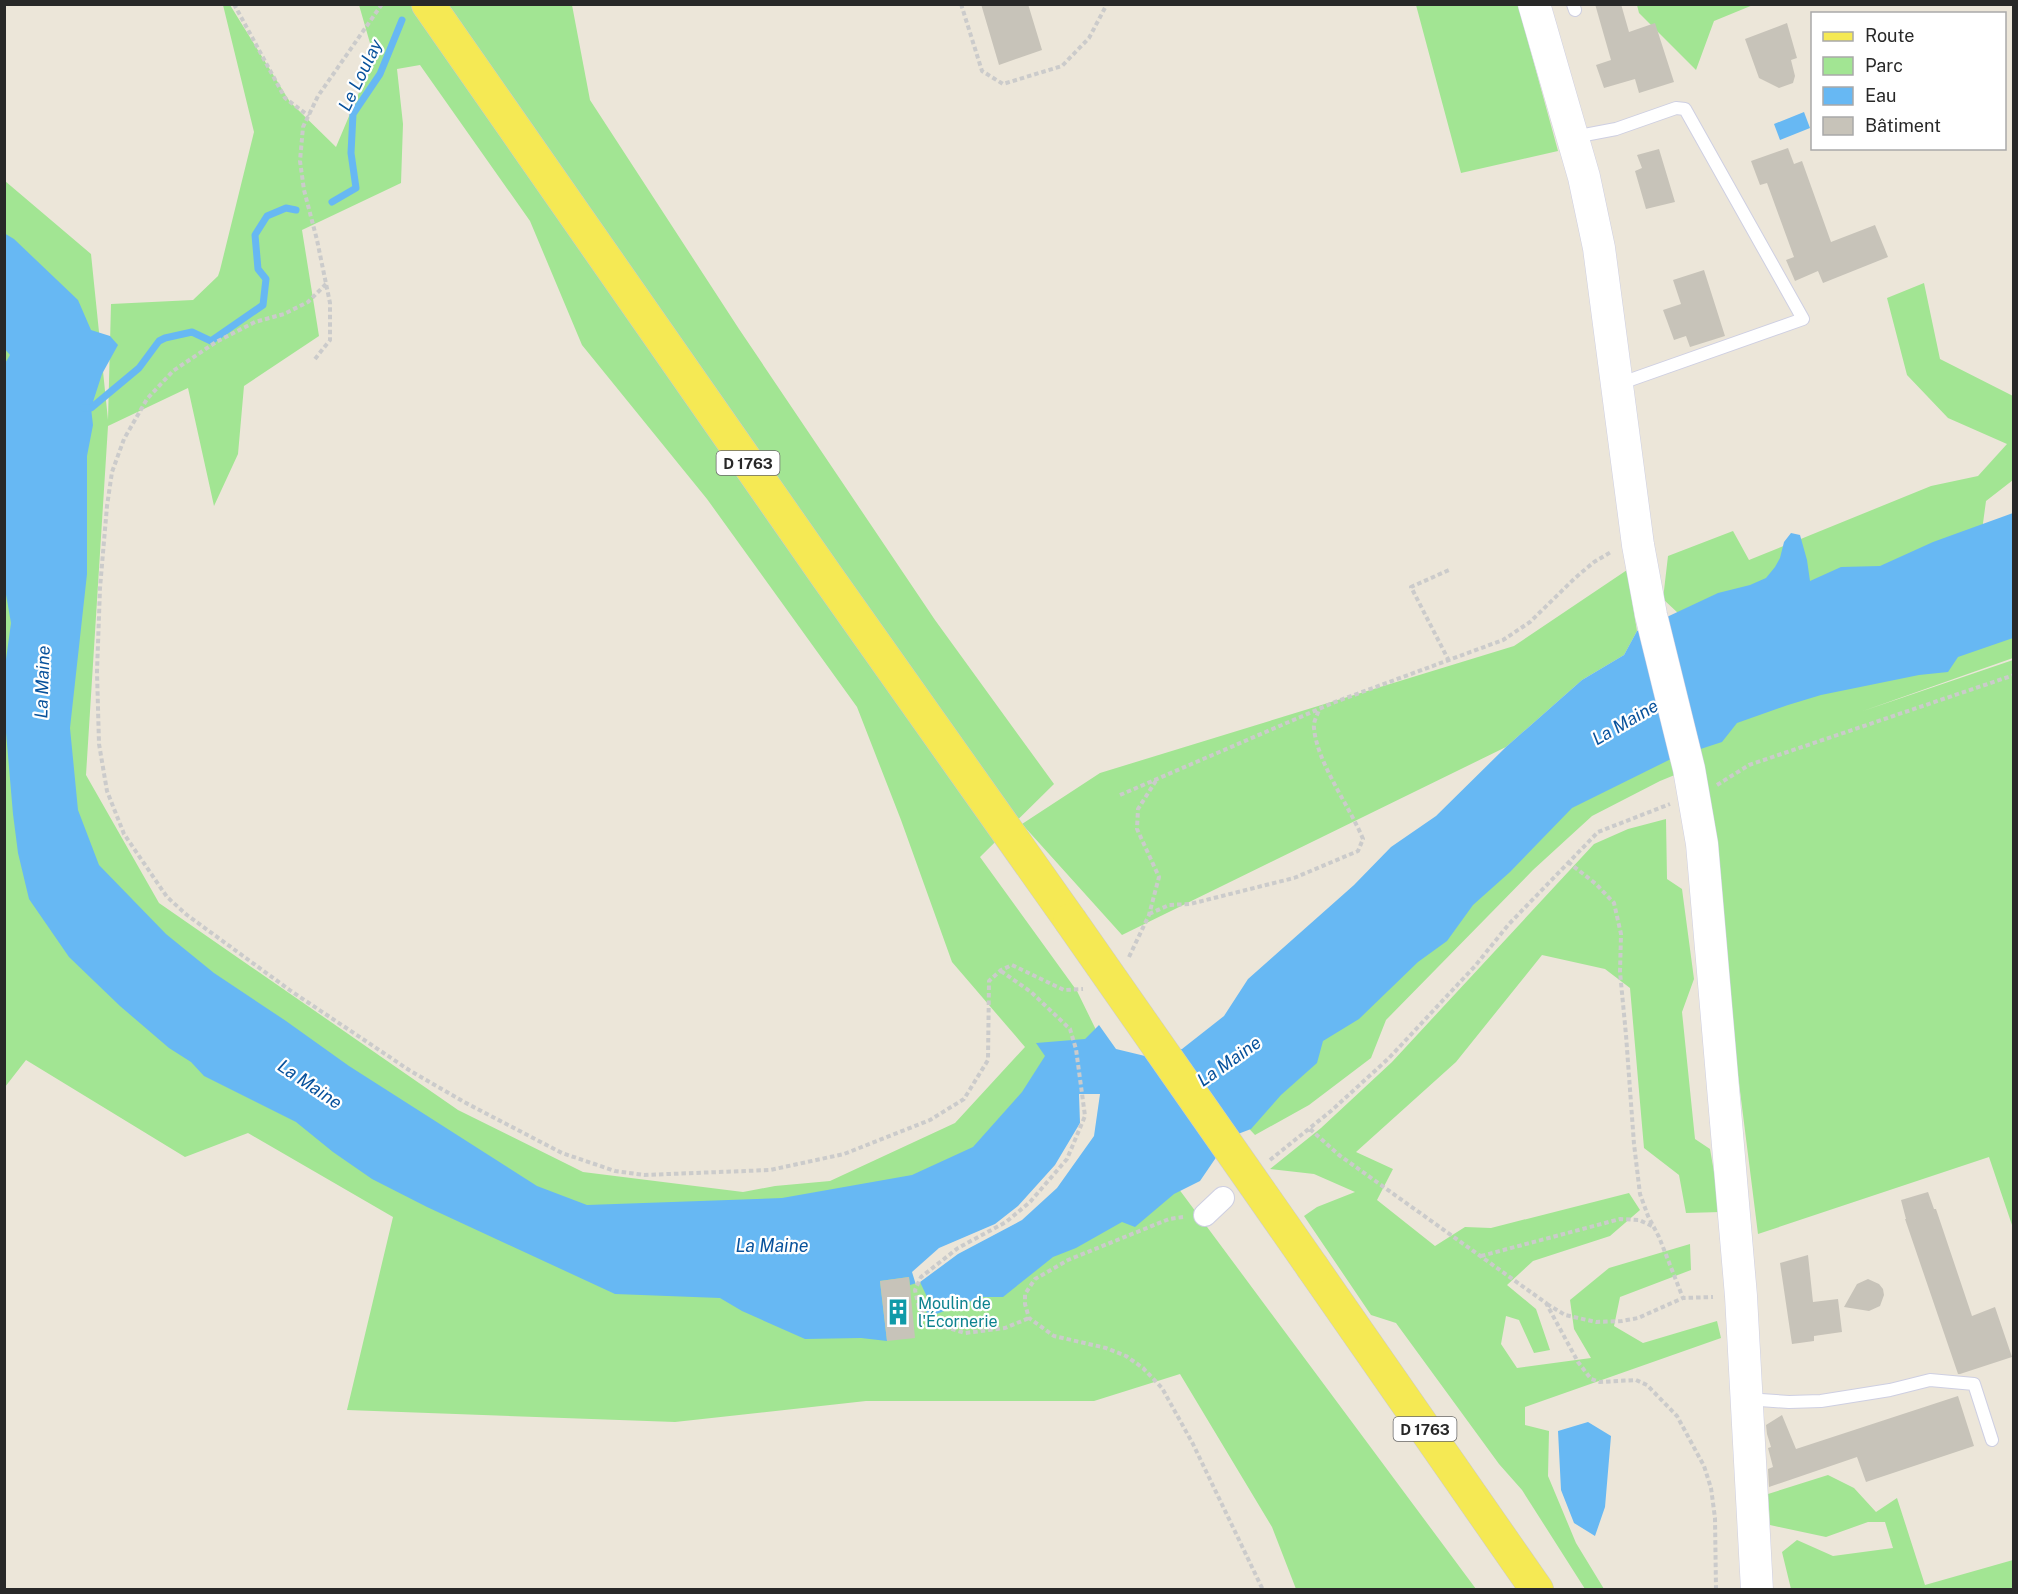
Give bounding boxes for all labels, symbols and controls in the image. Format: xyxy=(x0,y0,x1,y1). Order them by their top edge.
legend xyxy=(1811,12,2006,150)
text: Route xyxy=(1865,25,1914,46)
water label: Le Loulay xyxy=(334,35,387,114)
text: Parc xyxy=(1865,55,1903,76)
text: Eau xyxy=(1865,85,1896,106)
text: Bâtiment xyxy=(1865,115,1941,136)
road number: D 1763 xyxy=(716,451,780,475)
water label: La Maine xyxy=(30,645,54,719)
water label: La Maine xyxy=(1588,695,1662,749)
water label: La Maine xyxy=(1193,1031,1265,1091)
water label: La Maine xyxy=(274,1055,346,1113)
water label: La Maine xyxy=(736,1235,809,1256)
place label: Moulin de l'Écornerie xyxy=(918,1294,997,1331)
building icon: Moulin de l'Écornerie xyxy=(883,1297,913,1327)
road number: D 1763 xyxy=(1394,1417,1456,1441)

